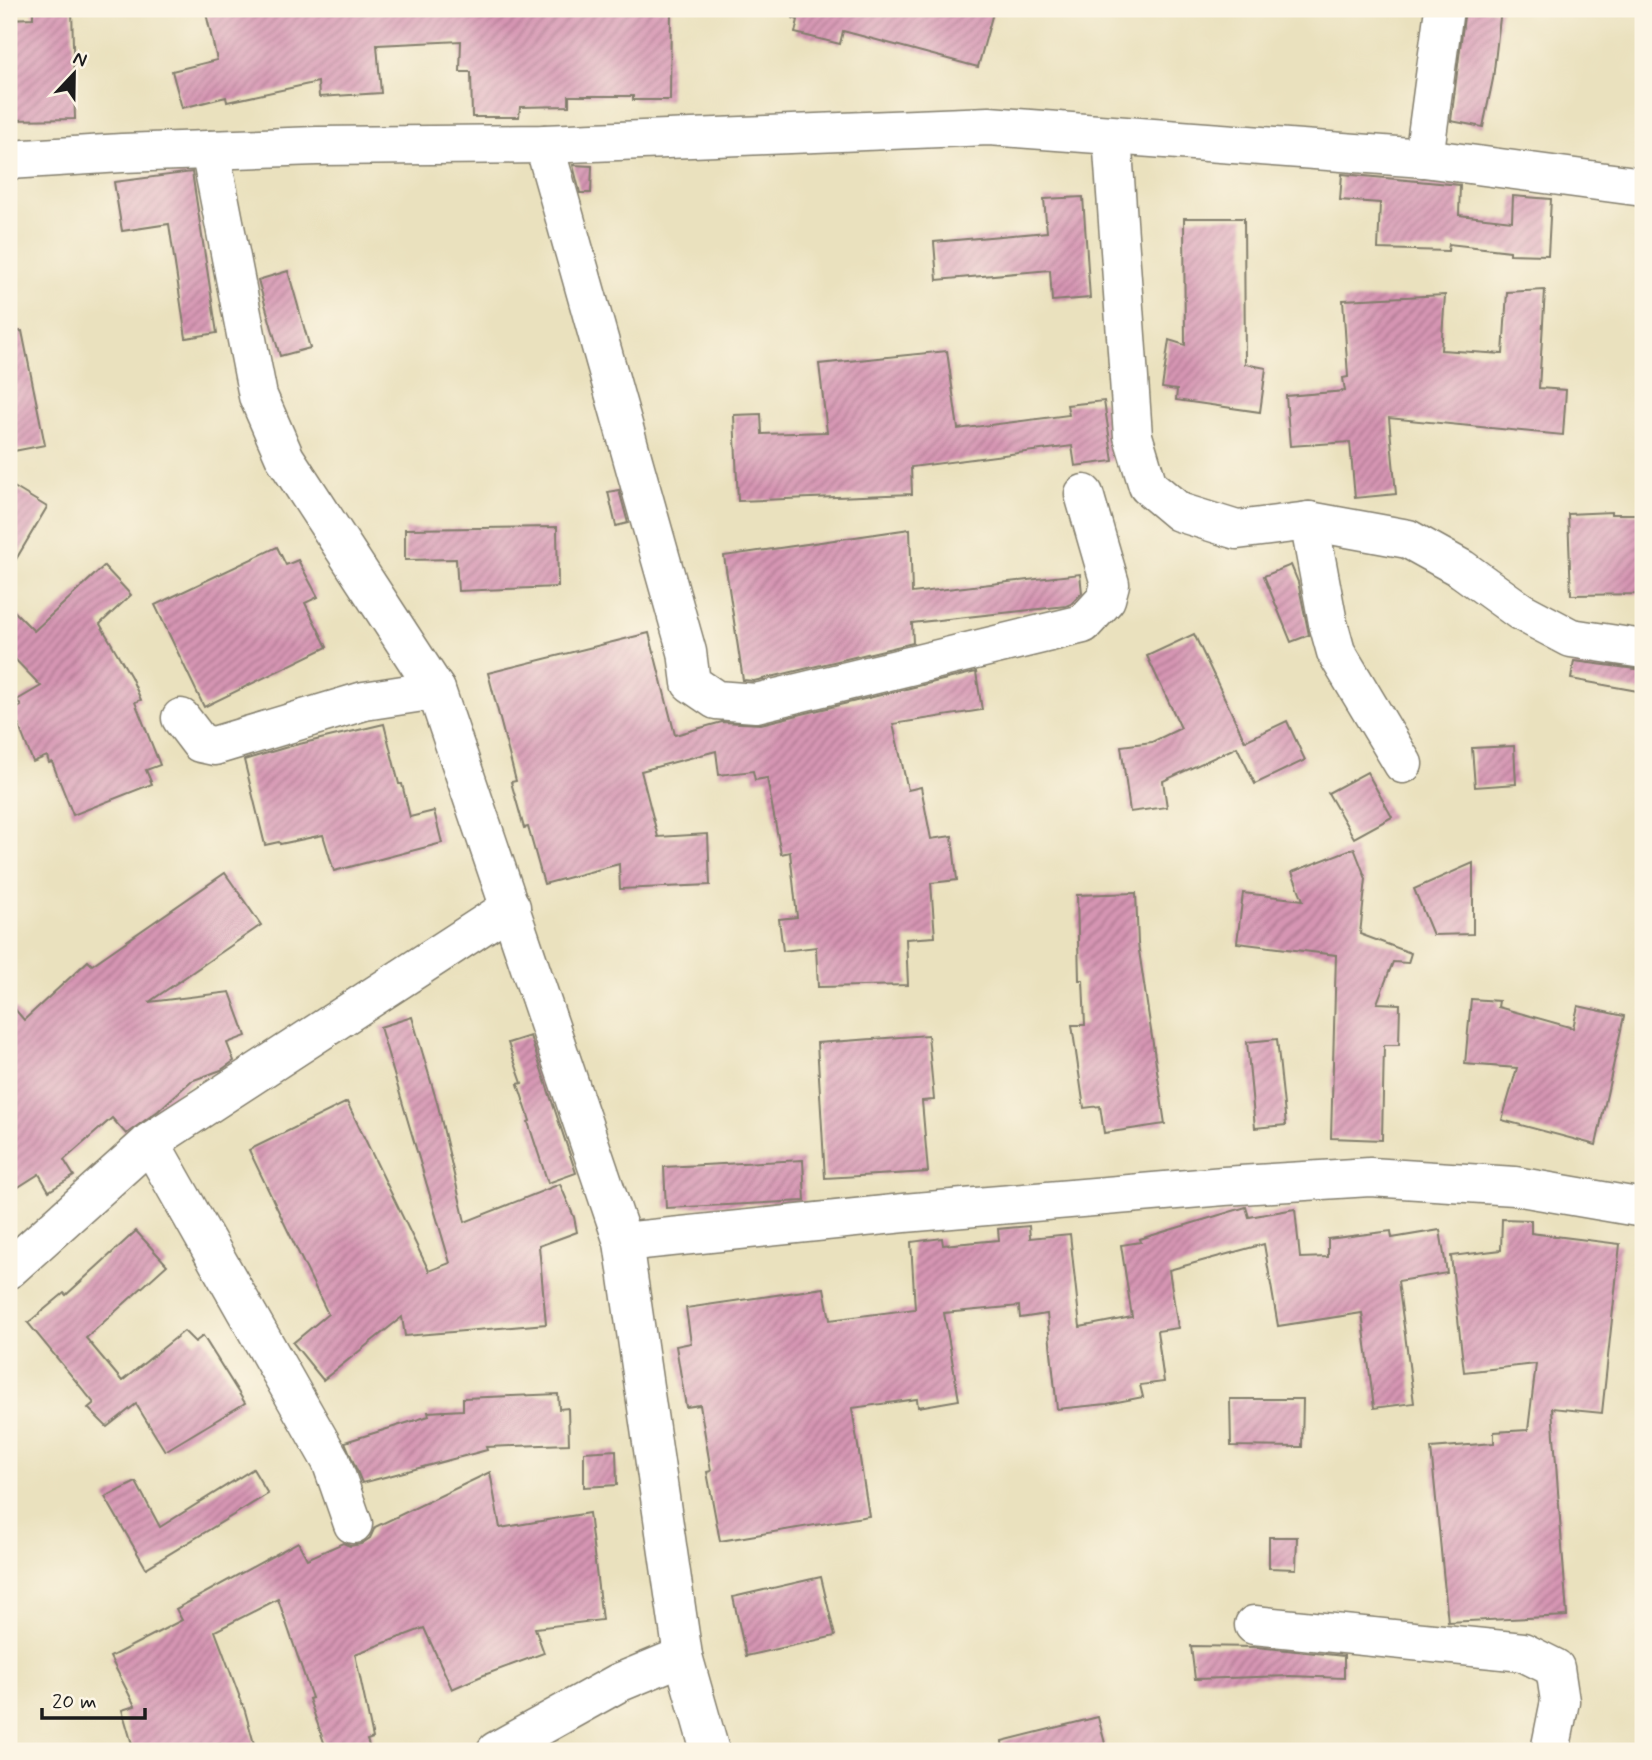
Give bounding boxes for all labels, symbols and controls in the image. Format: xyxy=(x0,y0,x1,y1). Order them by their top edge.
north arrow xyxy=(38,38,108,108)
text: N xyxy=(69,46,90,74)
scale bar xyxy=(42,1676,145,1720)
text: 20 m xyxy=(52,1688,97,1716)

